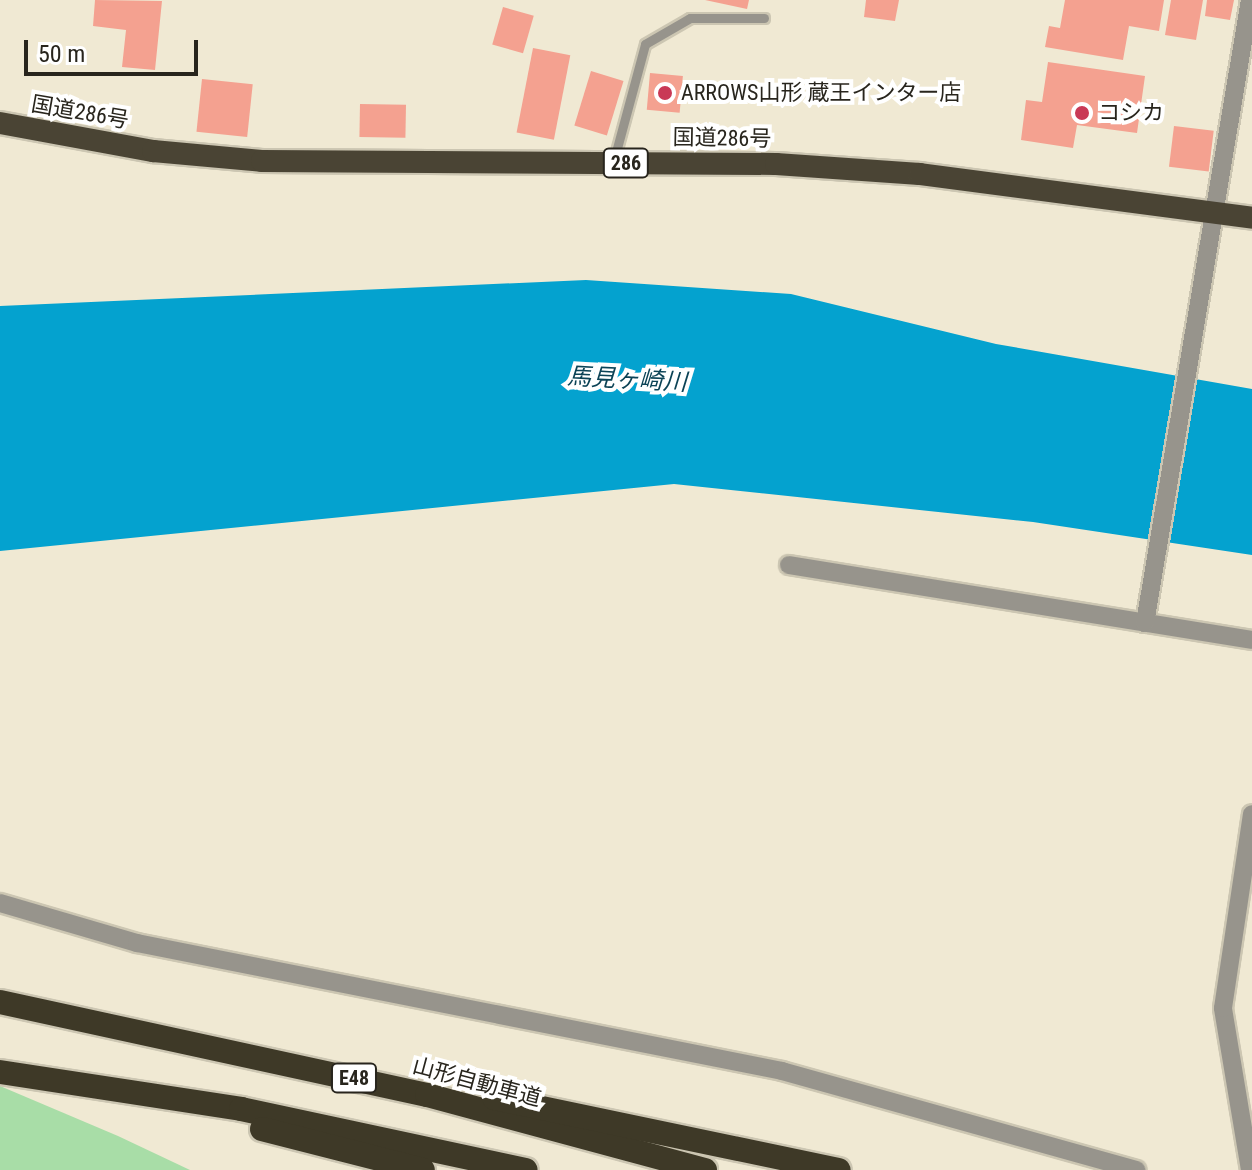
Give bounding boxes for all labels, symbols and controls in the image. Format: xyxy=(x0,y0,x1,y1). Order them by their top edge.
scale bar xyxy=(28,24,202,74)
text: 50 m xyxy=(38,40,85,68)
place label: ARROWS山形 蔵王インター店 xyxy=(681,80,961,106)
marker: ARROWS山形 蔵王インター店 xyxy=(656,84,674,102)
street label: 国道286号 xyxy=(29,90,131,134)
place label: コシカ xyxy=(1098,100,1164,126)
marker: コシカ xyxy=(1073,104,1091,122)
street label: 国道286号 xyxy=(672,124,772,152)
road number: 286 xyxy=(602,147,650,179)
water label: 馬見ヶ崎川 xyxy=(566,362,688,398)
street label: 山形自動車道 xyxy=(410,1052,544,1112)
road number: E48 xyxy=(330,1062,378,1094)

